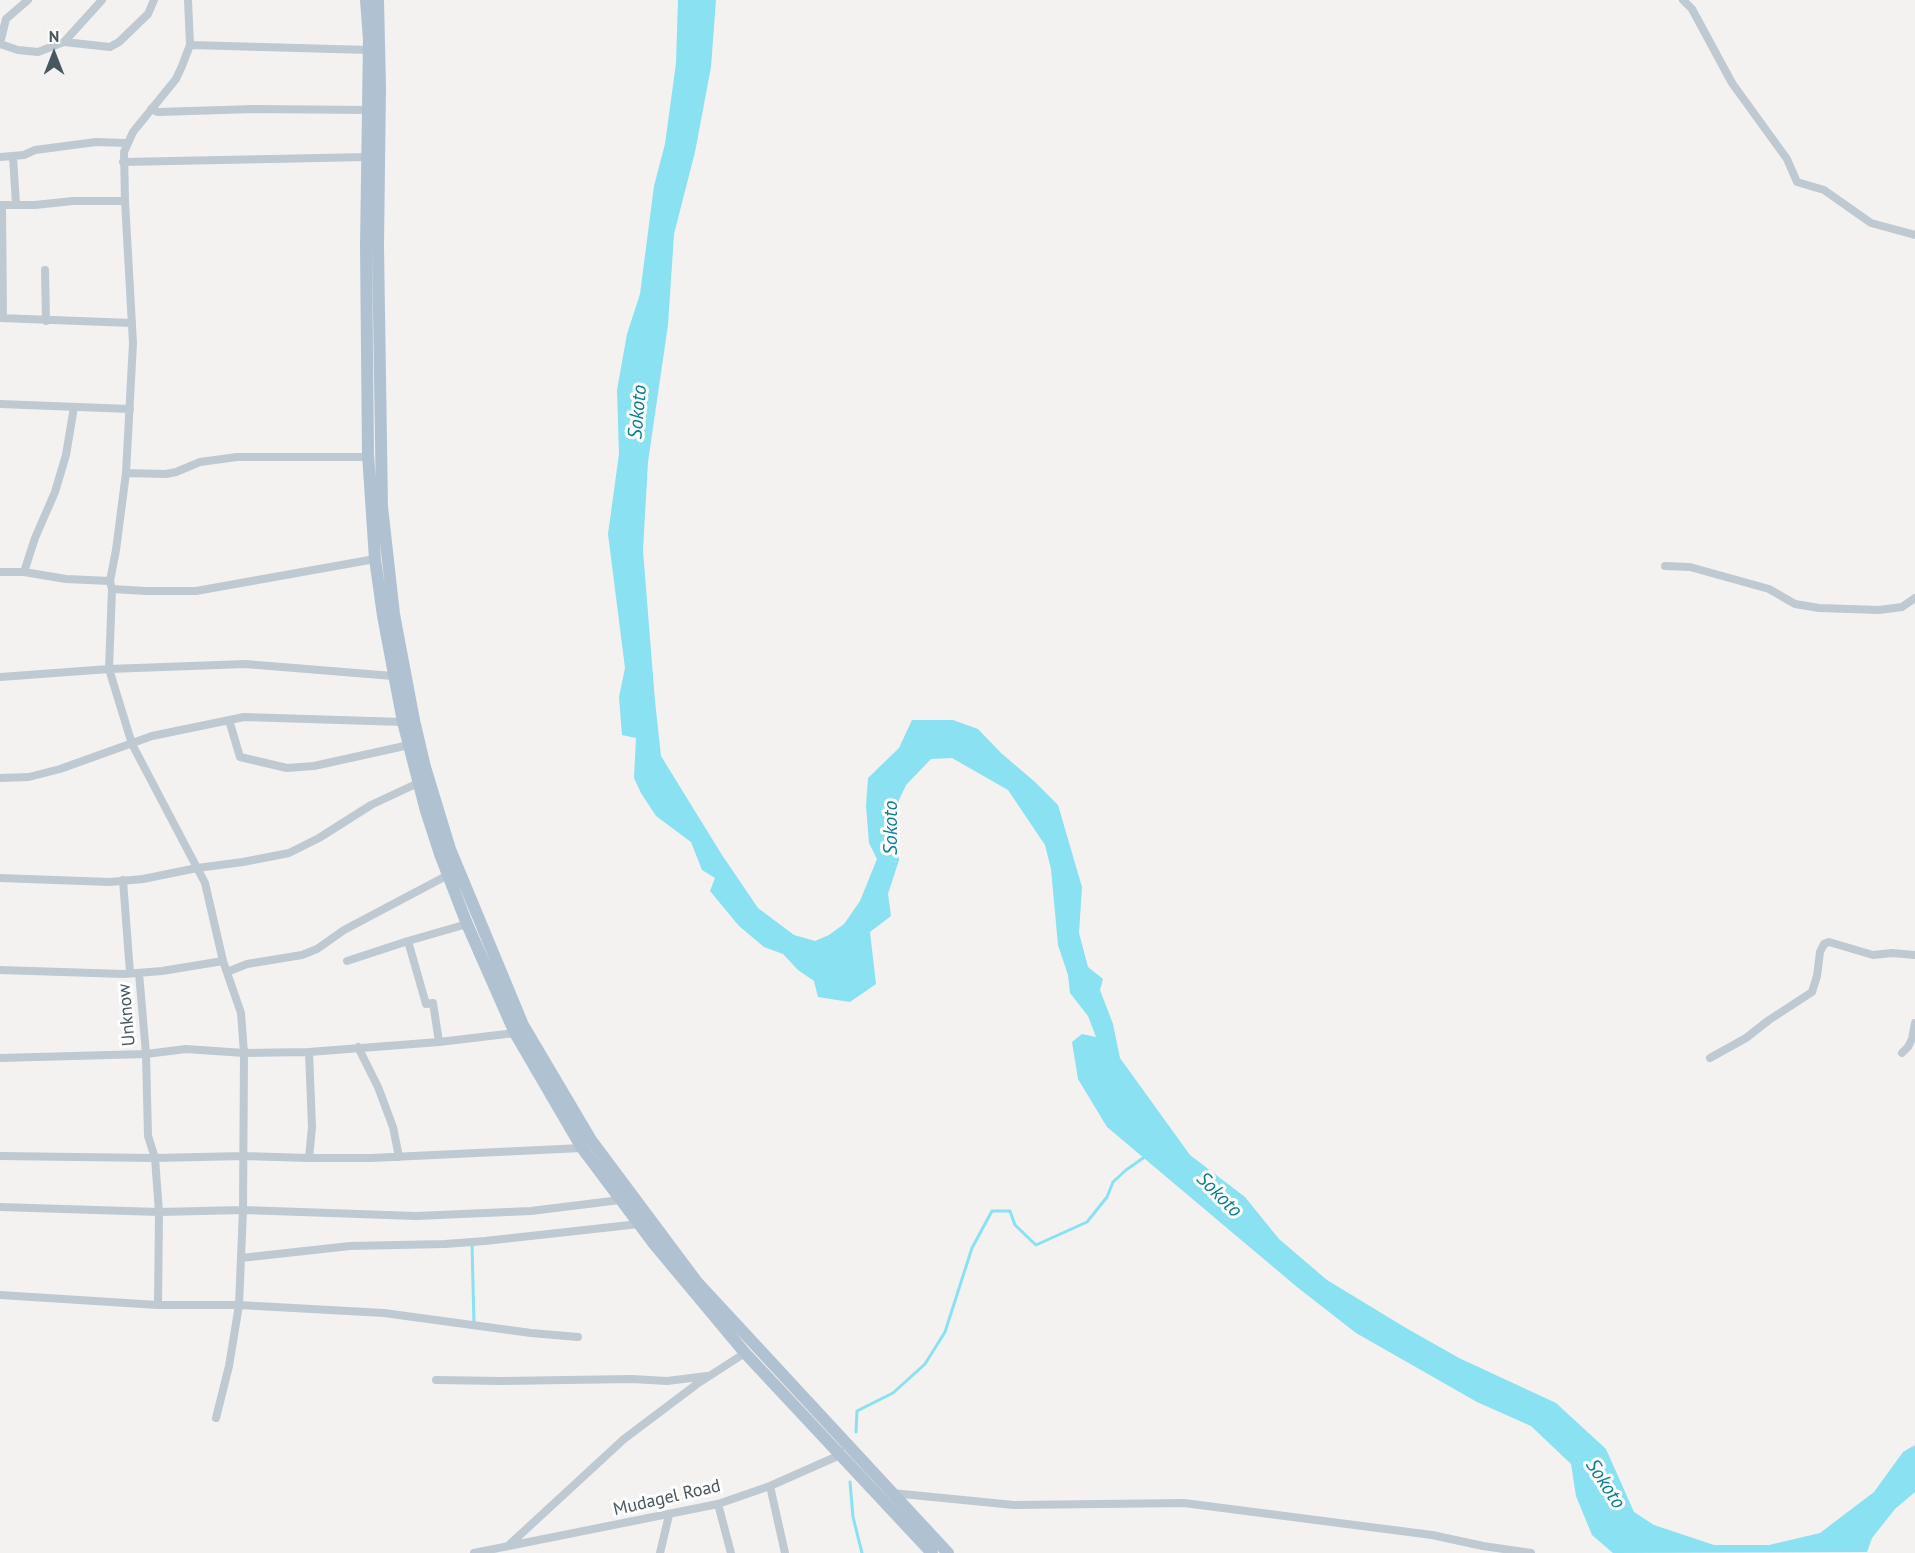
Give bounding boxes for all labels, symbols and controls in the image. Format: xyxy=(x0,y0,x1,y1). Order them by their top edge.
north arrow xyxy=(24,24,84,84)
text: N xyxy=(49,26,59,46)
water label: Sokoto xyxy=(624,384,652,440)
water label: Sokoto xyxy=(879,801,903,855)
street label: Unknow xyxy=(114,983,140,1047)
water label: Sokoto xyxy=(1191,1167,1247,1223)
water label: Sokoto xyxy=(1580,1455,1630,1513)
street label: Mudagel Road xyxy=(611,1475,723,1521)

